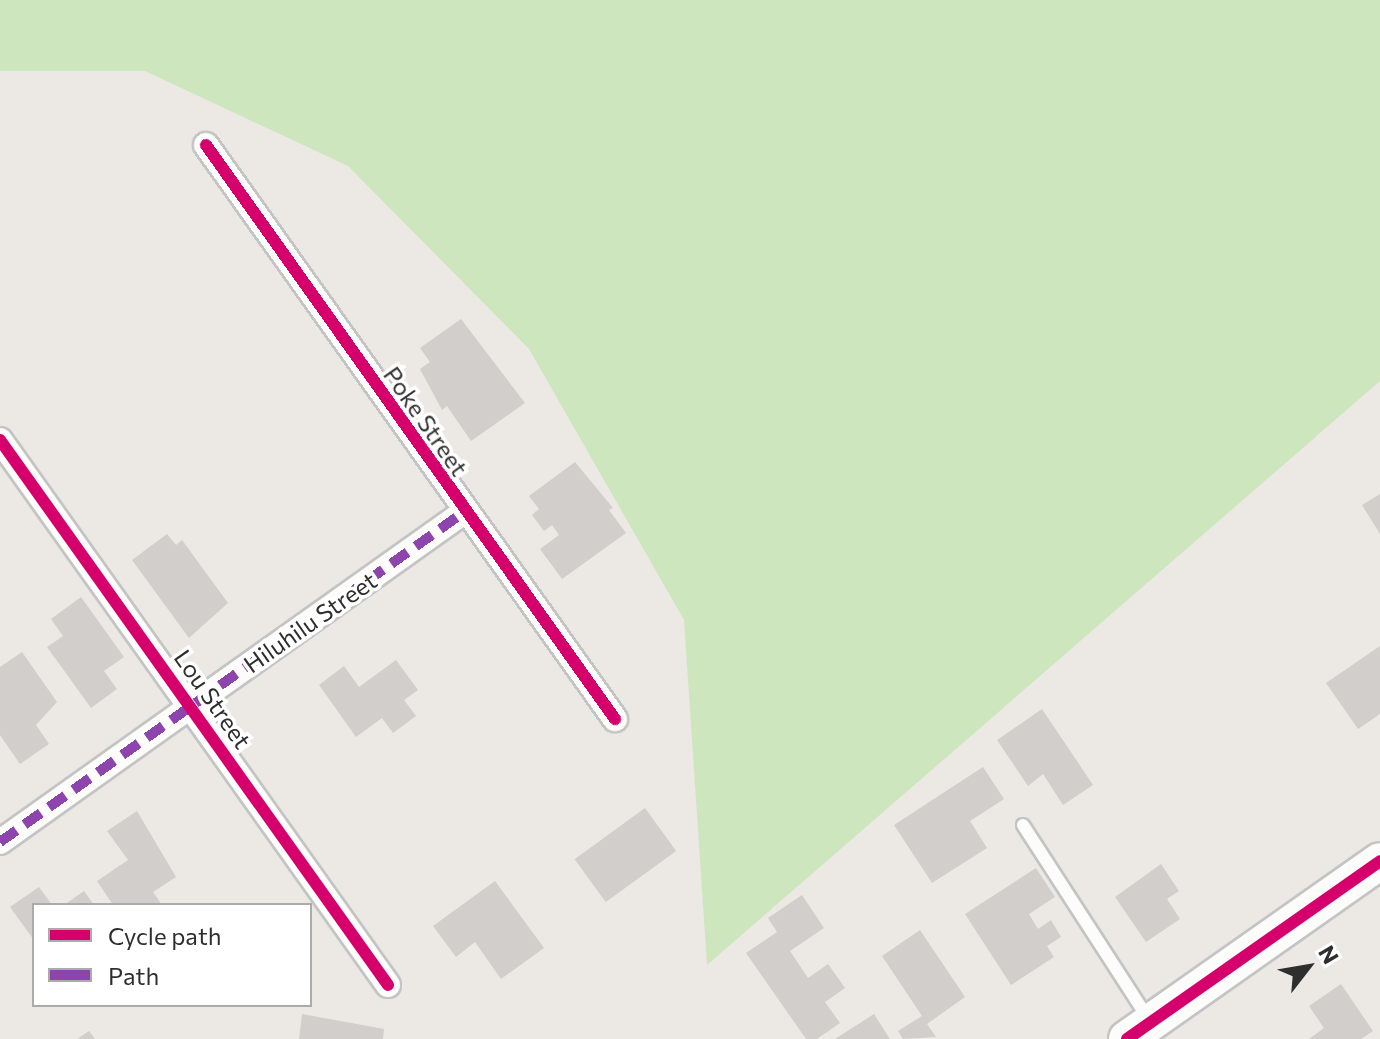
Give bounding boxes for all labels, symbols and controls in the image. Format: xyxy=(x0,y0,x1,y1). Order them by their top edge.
street label: Poke Street xyxy=(378,361,474,481)
street label: Hiluhilu Street xyxy=(238,566,382,678)
street label: Lou Street xyxy=(169,644,257,754)
legend xyxy=(32,903,312,1007)
text: Cycle path xyxy=(108,921,222,950)
north arrow xyxy=(1268,927,1348,1007)
text: N xyxy=(1313,940,1345,968)
text: Path xyxy=(108,961,159,990)

